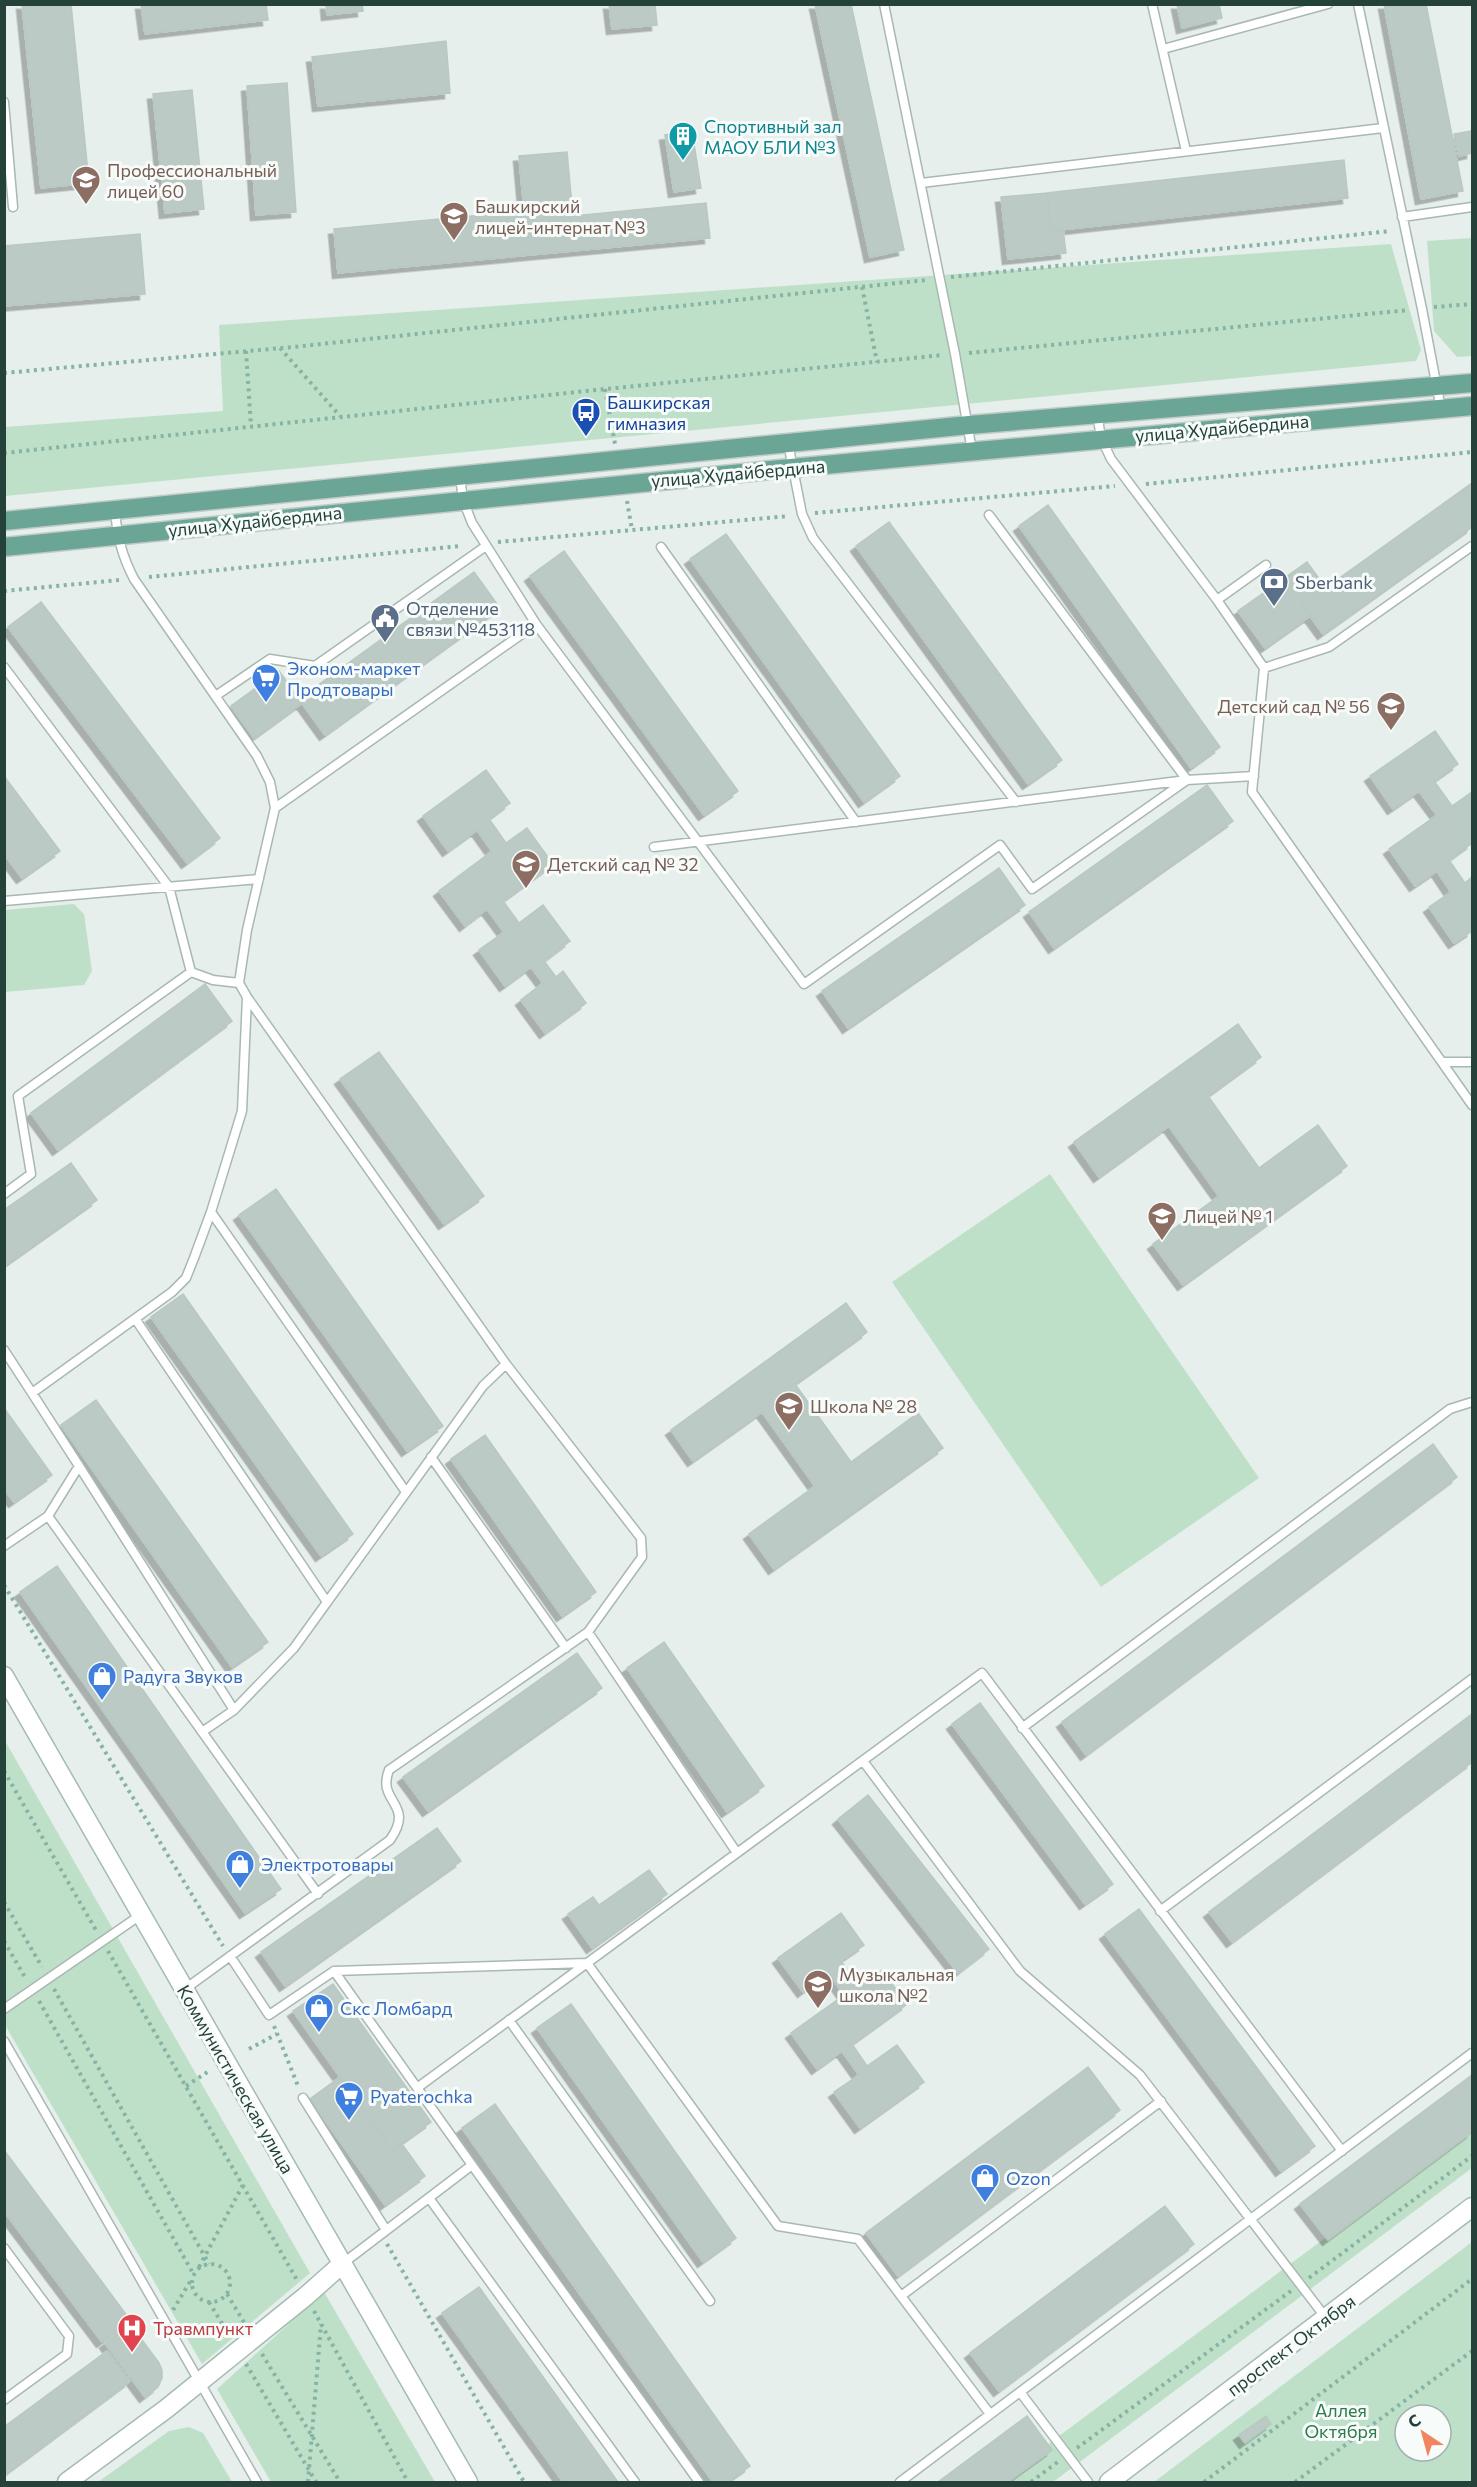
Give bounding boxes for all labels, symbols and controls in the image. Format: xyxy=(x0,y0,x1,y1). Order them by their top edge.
place label: Спортивный зал МАОУ БЛИ №3 xyxy=(704,115,842,158)
building icon: Спортивный зал МАОУ БЛИ №3 xyxy=(667,120,699,162)
place label: Профессиональный лицей 60 xyxy=(107,159,277,202)
school or university icon: Профессиональный лицей 60 xyxy=(70,164,102,206)
place label: Башкирский лицей-интернат №3 xyxy=(475,195,645,238)
school or university icon: Башкирский лицей-интернат №3 xyxy=(438,200,470,242)
place label: Башкирская гимназия xyxy=(607,391,710,434)
bus stop icon: Башкирская гимназия xyxy=(570,396,602,438)
street label: улица Худайбердина xyxy=(1134,409,1310,447)
street label: улица Худайбердина xyxy=(650,454,826,492)
street label: улица Худайбердина xyxy=(167,501,343,541)
bank icon: Sberbank xyxy=(1258,566,1290,608)
place label: Sberbank xyxy=(1295,571,1373,593)
place label: Отделение связи №453118 xyxy=(406,597,535,640)
public building icon: Отделение связи №453118 xyxy=(369,602,401,644)
place label: Эконом-маркет Продтовары xyxy=(287,657,421,700)
supermarket icon: Эконом-маркет Продтовары xyxy=(250,662,282,704)
school or university icon: Детский сад № 56 xyxy=(1375,690,1407,732)
place label: Детский сад № 56 xyxy=(1217,695,1370,717)
school or university icon: Детский сад № 32 xyxy=(510,848,542,890)
place label: Детский сад № 32 xyxy=(547,853,699,875)
school or university icon: Лицей № 1 xyxy=(1146,1200,1178,1242)
place label: Лицей № 1 xyxy=(1183,1205,1273,1227)
school or university icon: Школа № 28 xyxy=(773,1390,805,1432)
place label: Школа № 28 xyxy=(810,1395,917,1417)
shop icon: Радуга Звуков xyxy=(86,1660,118,1702)
place label: Радуга Звуков xyxy=(123,1665,243,1687)
shop icon: Электротовары xyxy=(224,1848,256,1890)
place label: Электротовары xyxy=(261,1853,394,1875)
place label: Музыкальная школа №2 xyxy=(839,1963,954,2006)
school or university icon: Музыкальная школа №2 xyxy=(802,1968,834,2010)
street label: Коммунистическая улица xyxy=(173,1981,299,2177)
shop icon: Скс Ломбард xyxy=(303,1992,335,2034)
place label: Скс Ломбард xyxy=(340,1997,453,2019)
supermarket icon: Pyaterochka xyxy=(333,2080,365,2122)
place label: Pyaterochka xyxy=(370,2085,473,2107)
shop icon: Ozon xyxy=(969,2162,1001,2204)
place label: Ozon xyxy=(1006,2167,1051,2189)
street label: проспект Октября xyxy=(1223,2290,1359,2400)
hospital icon: Травмпункт xyxy=(116,2312,148,2354)
place label: Травмпункт xyxy=(153,2317,254,2339)
park label: Аллея Октября xyxy=(1304,2399,1378,2442)
north arrow xyxy=(1393,2403,1453,2463)
text: С xyxy=(1404,2410,1424,2431)

